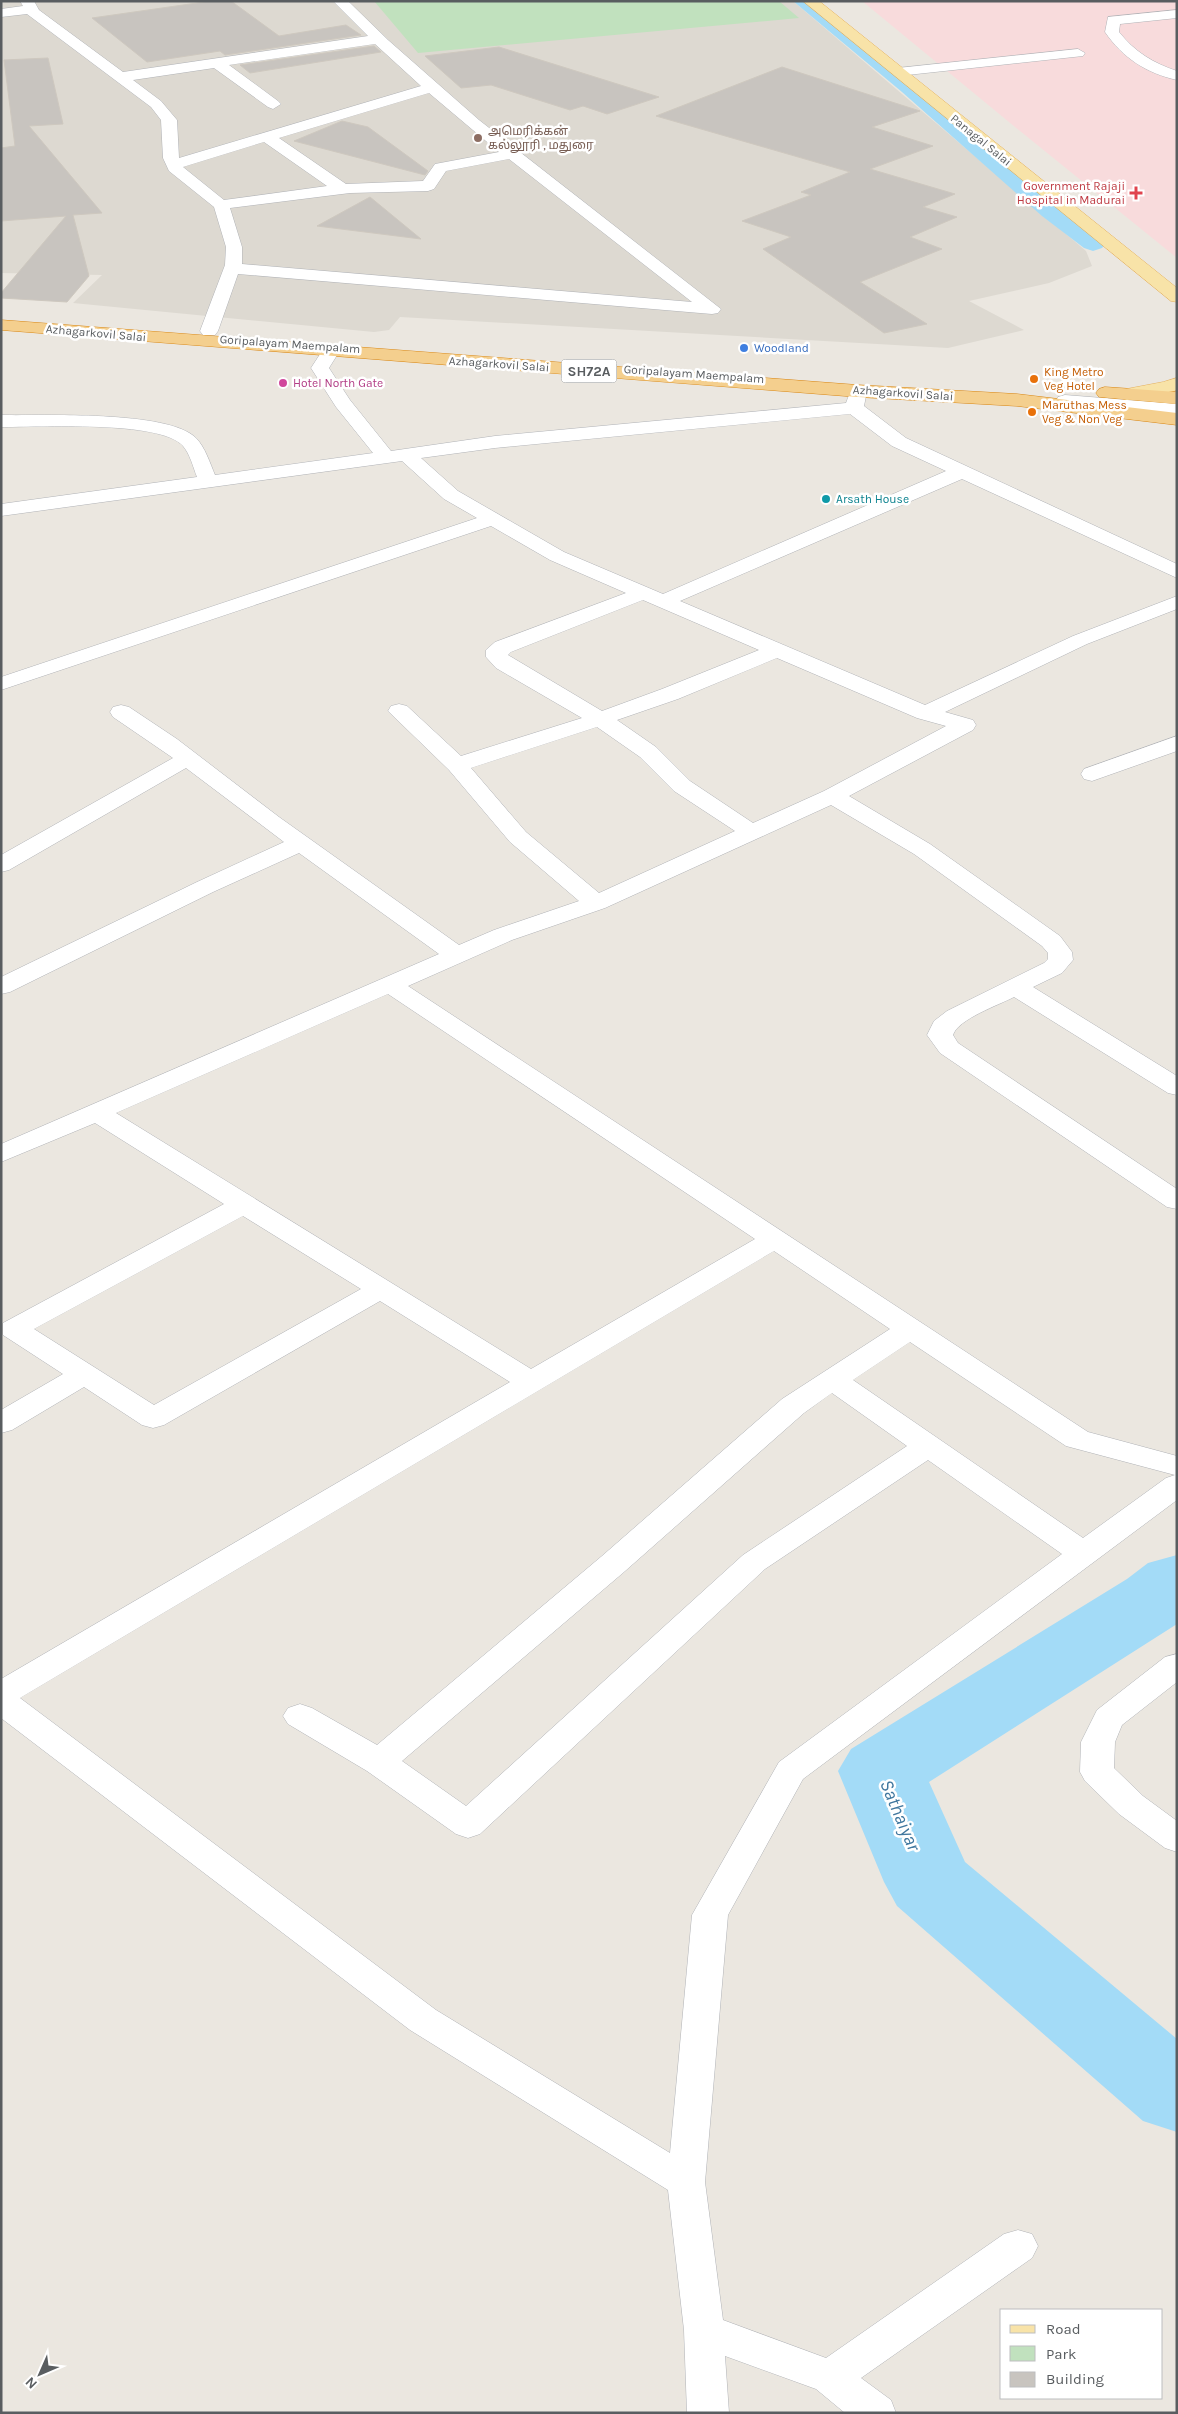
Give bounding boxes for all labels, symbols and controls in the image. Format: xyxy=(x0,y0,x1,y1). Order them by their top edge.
street label: Panagal Salai xyxy=(948,111,1014,169)
place label: அமெரிக்கன் கல்லூரி , மதுரை xyxy=(488,124,594,153)
marker: அமெரிக்கன் கல்லூரி , மதுரை xyxy=(472,132,484,144)
place label: Government Rajaji Hospital in Madurai xyxy=(1017,179,1125,207)
marker: Government Rajaji Hospital in Madurai xyxy=(1129,186,1143,200)
street label: Azhagarkovil Salai xyxy=(45,322,147,344)
street label: Goripalayam Maempalam xyxy=(219,332,361,356)
place label: Woodland xyxy=(754,341,809,355)
marker: Woodland xyxy=(738,342,750,354)
street label: Azhagarkovil Salai xyxy=(448,354,550,374)
road number: SH72A xyxy=(562,360,616,382)
street label: Goripalayam Maempalam xyxy=(623,362,765,386)
place label: King Metro Veg Hotel xyxy=(1044,365,1103,393)
marker: King Metro Veg Hotel xyxy=(1028,373,1040,385)
place label: Hotel North Gate xyxy=(293,376,383,390)
marker: Hotel North Gate xyxy=(277,377,289,389)
street label: Azhagarkovil Salai xyxy=(852,383,954,403)
place label: Maruthas Mess Veg & Non Veg xyxy=(1042,398,1127,426)
marker: Maruthas Mess Veg & Non Veg xyxy=(1026,406,1038,418)
place label: Arsath House xyxy=(836,492,909,506)
marker: Arsath House xyxy=(820,493,832,505)
water label: Sathaiyar xyxy=(875,1776,926,1856)
legend xyxy=(1000,2309,1163,2399)
text: Road xyxy=(1046,2320,1081,2338)
text: Park xyxy=(1046,2345,1076,2363)
north arrow xyxy=(15,2349,65,2399)
text: Building xyxy=(1046,2370,1104,2388)
text: N xyxy=(22,2373,41,2392)

